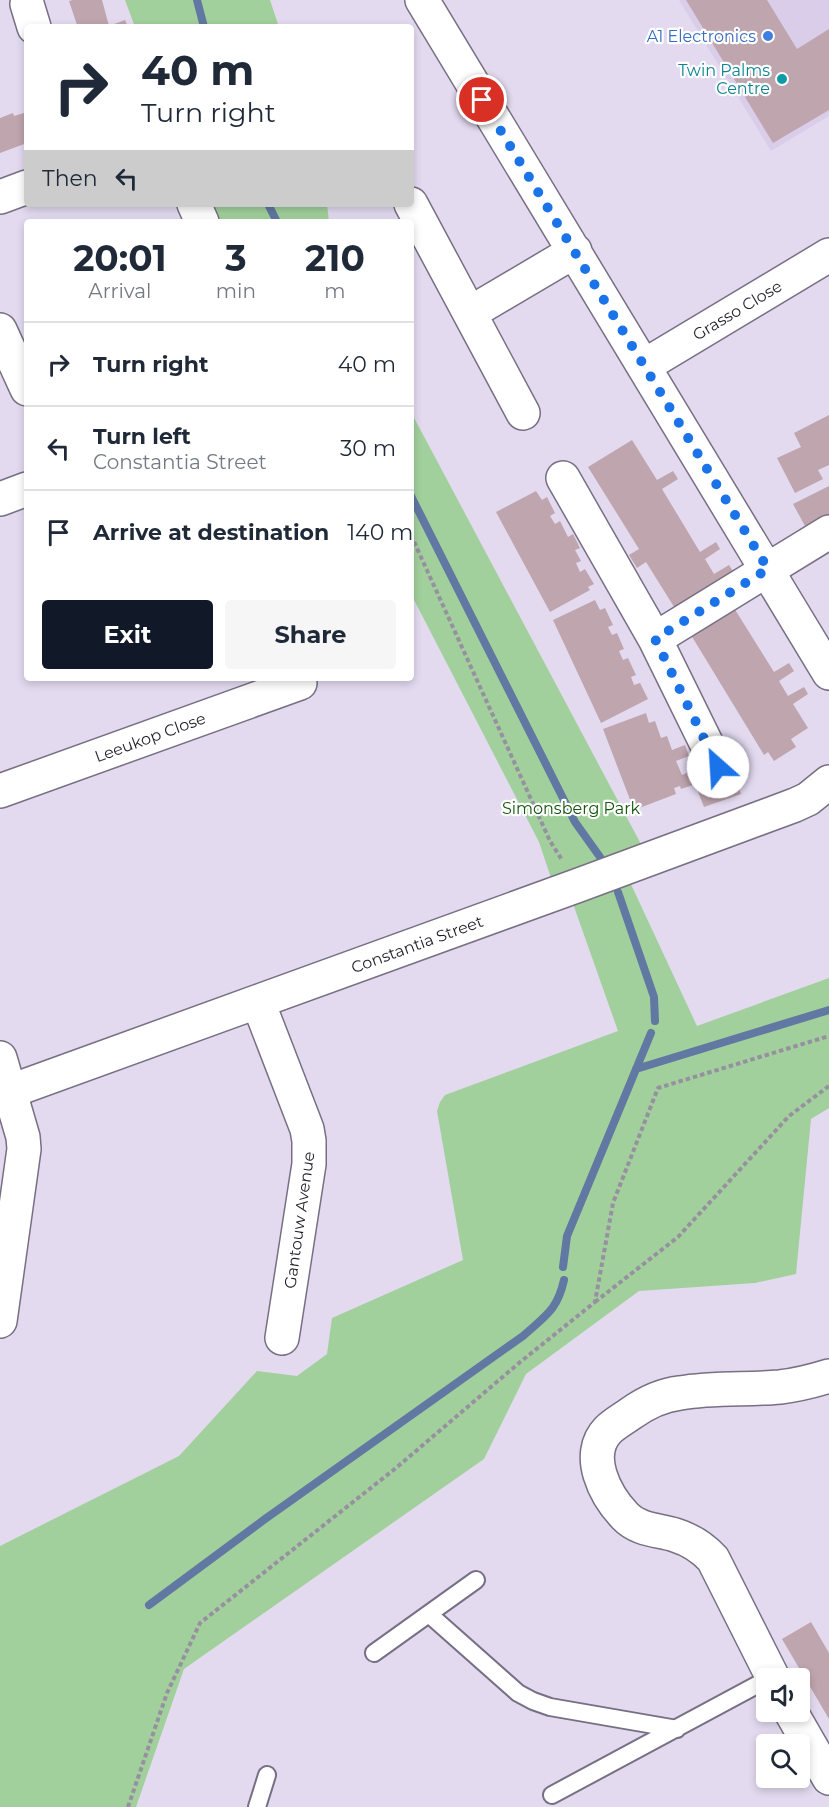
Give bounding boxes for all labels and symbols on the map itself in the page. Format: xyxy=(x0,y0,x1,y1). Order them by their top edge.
place label: A1 Electronics xyxy=(647,27,756,46)
marker: A1 Electronics xyxy=(761,29,775,43)
place label: Twin Palms Centre xyxy=(678,61,770,98)
marker: Twin Palms Centre xyxy=(775,72,789,86)
pin xyxy=(456,74,507,125)
street label: Grasso Close xyxy=(689,276,785,344)
street label: Leeukop Close xyxy=(92,709,208,766)
position arrow xyxy=(686,735,750,799)
park label: Simonsberg Park xyxy=(502,799,641,818)
street label: Constantia Street xyxy=(349,912,486,977)
street label: Gantouw Avenue xyxy=(280,1150,319,1290)

